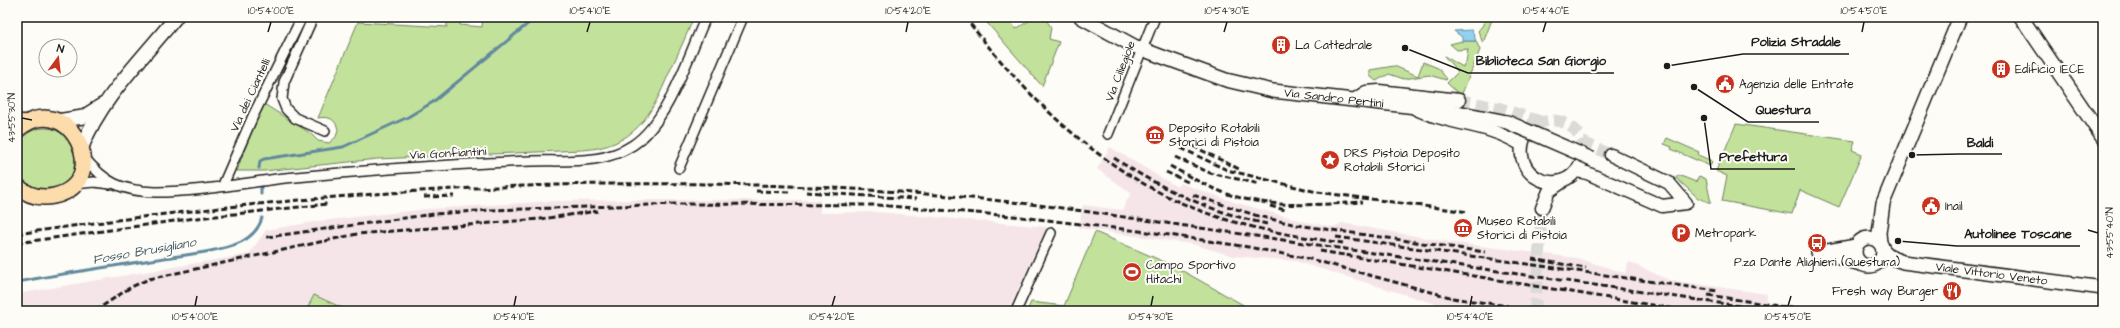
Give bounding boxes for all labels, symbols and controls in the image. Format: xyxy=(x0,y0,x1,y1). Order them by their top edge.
text: 10°54'00"E xyxy=(248,4,294,18)
text: 10°54'10"E xyxy=(569,4,611,18)
text: 10°54'20"E xyxy=(885,4,931,18)
text: 10°54'30"E xyxy=(1205,4,1250,18)
text: 10°54'40"E xyxy=(1523,4,1569,18)
text: 10°54'50"E xyxy=(1841,4,1888,18)
callout: Polizia Stradale xyxy=(1743,29,1849,54)
text: Polizia Stradale xyxy=(1751,33,1841,51)
building icon: La Cattedrale xyxy=(1270,34,1292,56)
place label: La Cattedrale xyxy=(1295,37,1373,54)
north arrow xyxy=(38,38,78,78)
street label: Via Ciliegiole xyxy=(1101,38,1141,104)
text: N xyxy=(55,41,66,57)
callout: Biblioteca San Giorgio xyxy=(1468,48,1614,73)
text: Biblioteca San Giorgio xyxy=(1476,52,1607,72)
street label: Via dei Ciantelli xyxy=(226,56,275,135)
building icon: Edificio IECE xyxy=(1990,58,2012,80)
place label: Edificio IECE xyxy=(2015,61,2085,78)
public building icon: Agenzia delle Entrate xyxy=(1714,73,1736,95)
place label: Agenzia delle Entrate xyxy=(1739,76,1854,94)
street label: Via Sandro Pertini xyxy=(1283,84,1384,112)
text: 43°55'30"N xyxy=(5,93,19,143)
callout: Questura xyxy=(1748,97,1819,122)
text: Questura xyxy=(1755,101,1811,119)
place label: Deposito Rotabili Storici di Pistoia xyxy=(1169,120,1260,151)
museum icon: Deposito Rotabili Storici di Pistoia xyxy=(1144,124,1166,146)
callout: Baldi xyxy=(1959,129,2002,154)
text: Baldi xyxy=(1967,134,1994,152)
street label: Via Gonfiantini xyxy=(409,143,487,164)
callout: Prefettura xyxy=(1711,144,1795,169)
place label: DRS Pistoia Deposito Rotabili Storici xyxy=(1344,145,1460,176)
text: Prefettura xyxy=(1719,148,1787,166)
place icon: DRS Pistoia Deposito Rotabili Storici xyxy=(1319,149,1341,171)
public building icon: Inail xyxy=(1920,195,1942,217)
place label: Inail xyxy=(1945,198,1963,215)
text: 43°55'40"N xyxy=(2103,207,2117,259)
place label: Museo Rotabili Storici di Pistoia xyxy=(1477,213,1567,244)
museum icon: Museo Rotabili Storici di Pistoia xyxy=(1452,217,1474,239)
callout: Autolinee Toscane xyxy=(1957,221,2080,246)
parking icon: Metropark xyxy=(1670,222,1692,244)
place label: Metropark xyxy=(1695,225,1757,242)
text: Autolinee Toscane xyxy=(1964,225,2072,243)
bus stop icon: P.za Dante Alighieri (Questura) xyxy=(1806,232,1828,254)
water label: Fosso Brusigliano xyxy=(91,233,199,270)
place label: P.za Dante Alighieri (Questura) xyxy=(1734,254,1900,272)
place label: Campo Sportivo Hitachi xyxy=(1146,257,1236,288)
street label: Viale Vittorio Veneto xyxy=(1934,258,2049,290)
sports icon: Campo Sportivo Hitachi xyxy=(1121,261,1143,283)
restaurant icon: Fresh way Burger xyxy=(1941,280,1963,302)
place label: Fresh way Burger xyxy=(1832,283,1938,301)
text: 10°54'00"E xyxy=(172,310,218,324)
text: 10°54'10"E xyxy=(493,310,535,324)
text: 10°54'20"E xyxy=(809,310,855,324)
text: 10°54'30"E xyxy=(1129,310,1174,324)
text: 10°54'40"E xyxy=(1447,310,1493,324)
text: 10°54'50"E xyxy=(1765,310,1812,324)

